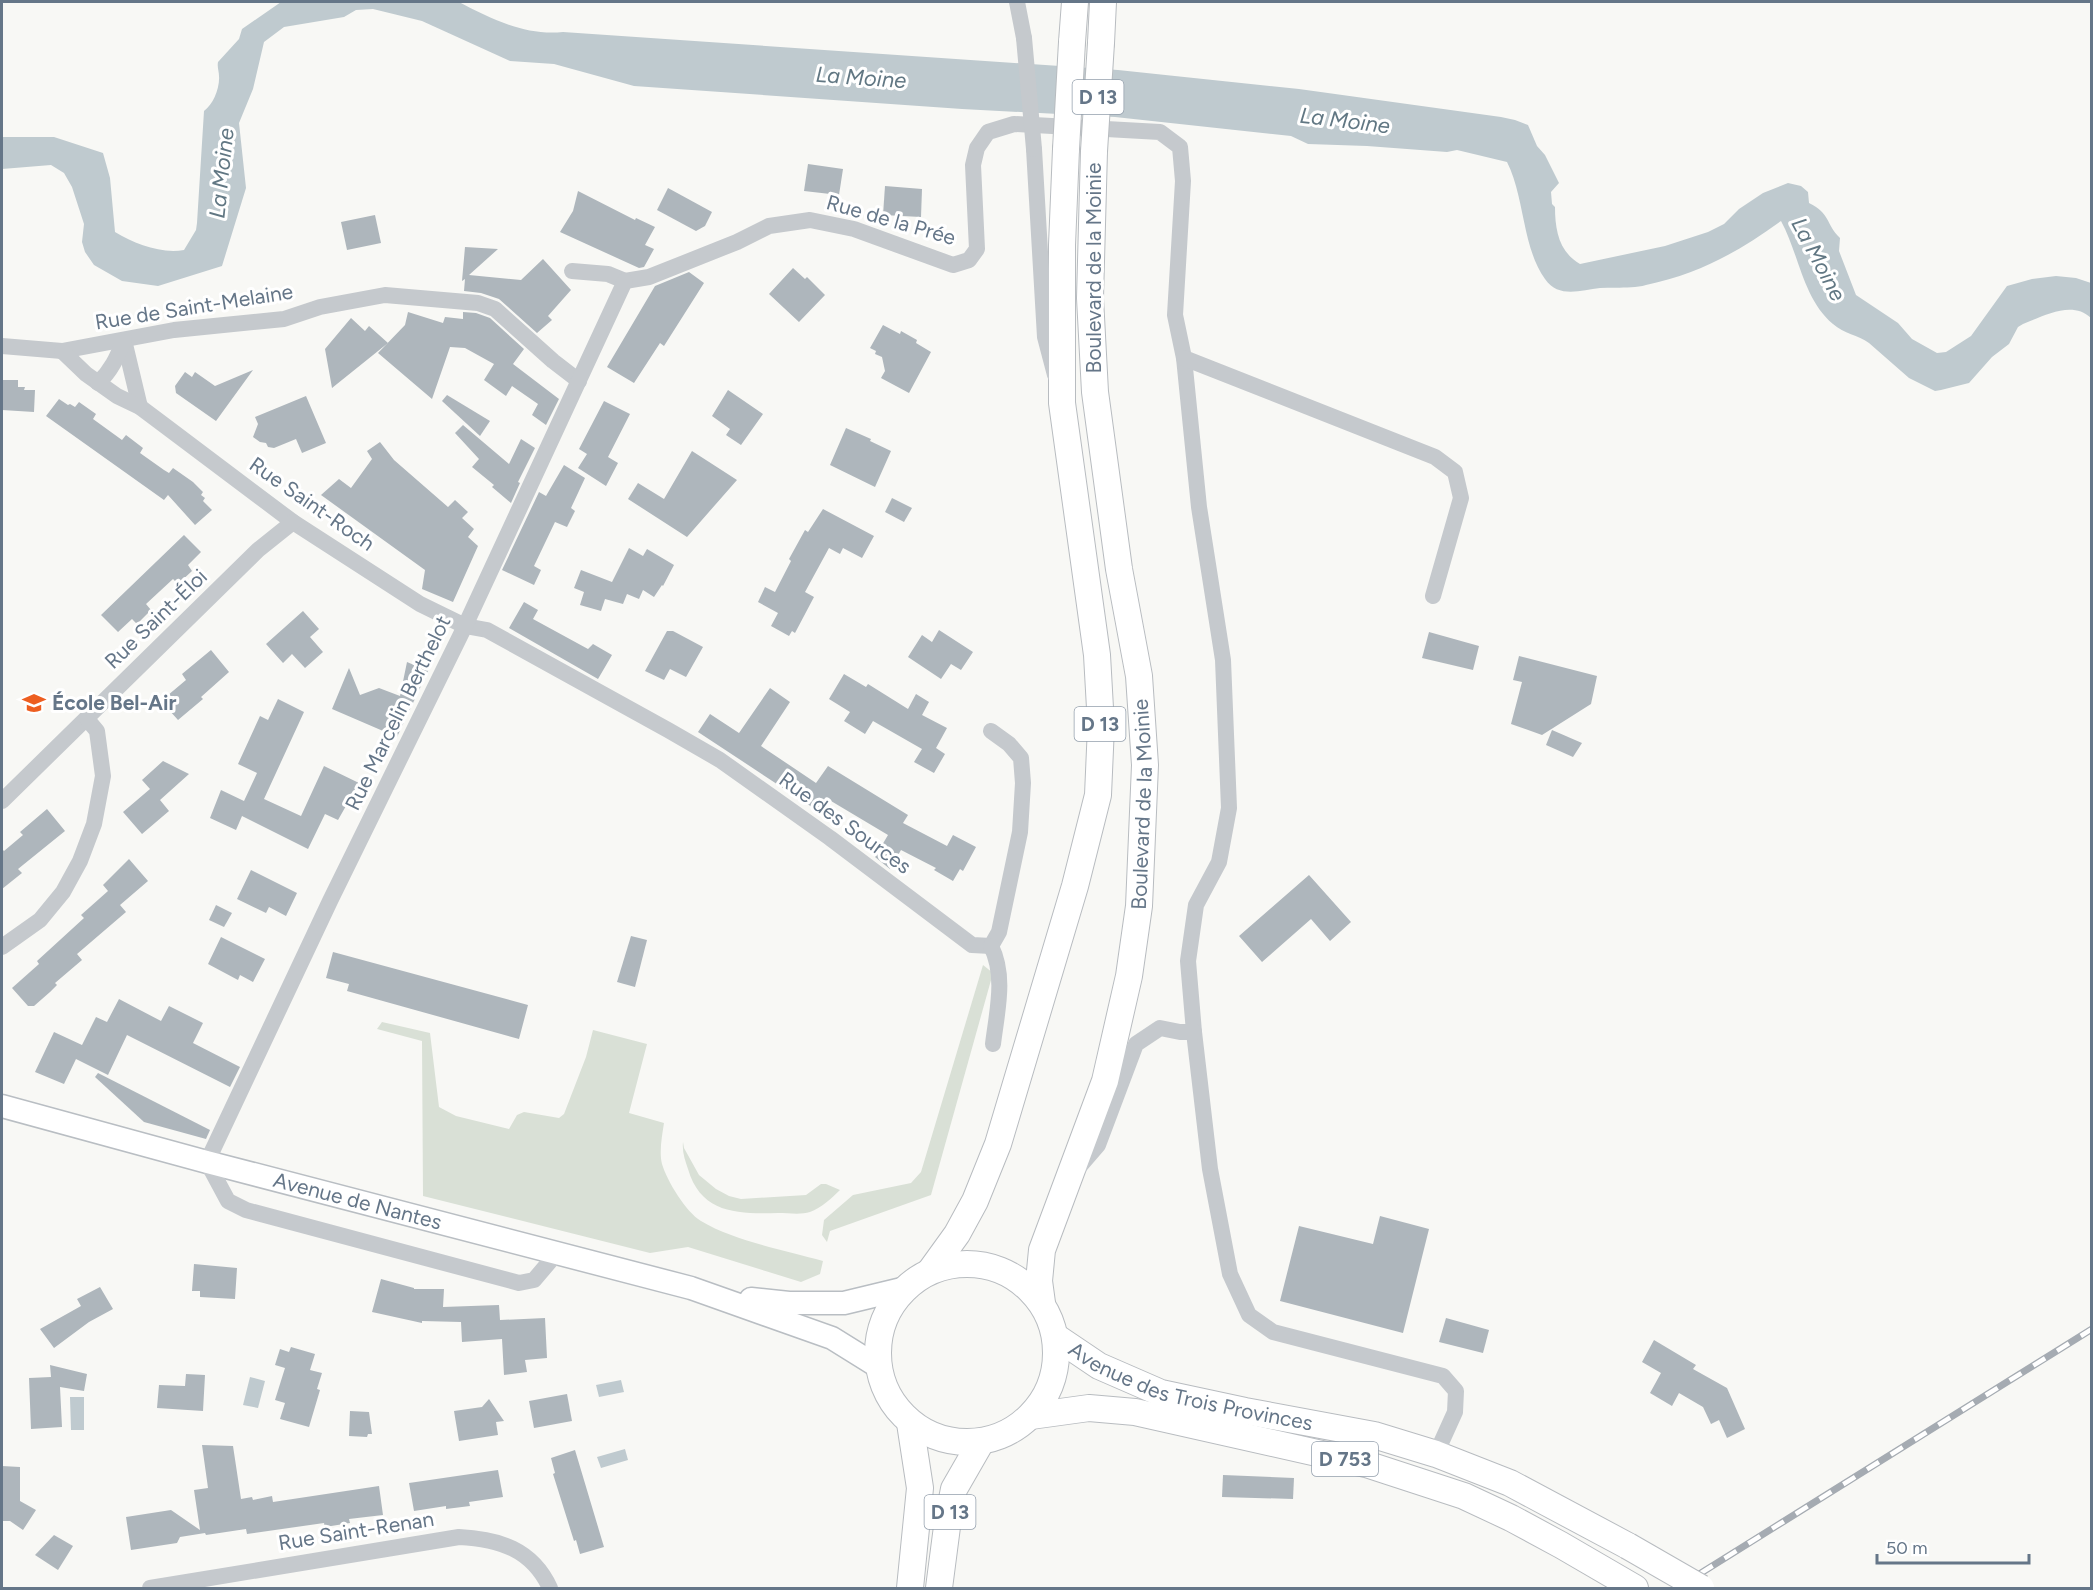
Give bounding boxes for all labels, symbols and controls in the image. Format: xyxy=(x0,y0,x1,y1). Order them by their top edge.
water label: La Moine xyxy=(815,61,907,94)
road number: D 13 xyxy=(1072,80,1124,114)
water label: La Moine xyxy=(1298,102,1392,139)
water label: La Moine xyxy=(203,127,240,220)
street label: Boulevard de la Moinie xyxy=(1081,163,1106,373)
street label: Rue de la Prée xyxy=(824,189,959,250)
water label: La Moine xyxy=(1785,213,1852,306)
street label: Rue de Saint-Melaine xyxy=(93,279,295,334)
street label: Rue Saint-Roch xyxy=(245,451,380,556)
street label: Rue Saint-Éloi xyxy=(99,564,212,674)
street label: Rue Marcelin Berthelot xyxy=(340,611,456,814)
school or university icon: École Bel-Air xyxy=(21,690,47,716)
place label: École Bel-Air xyxy=(52,690,177,715)
street label: Boulevard de la Moinie xyxy=(1126,698,1157,910)
road number: D 13 xyxy=(1074,707,1126,741)
street label: Rue des Sources xyxy=(775,766,916,879)
street label: Avenue de Nantes xyxy=(271,1167,444,1235)
street label: Avenue des Trois Provinces xyxy=(1064,1336,1315,1435)
road number: D 753 xyxy=(1312,1442,1378,1476)
road number: D 13 xyxy=(924,1495,976,1529)
street label: Rue Saint-Renan xyxy=(276,1506,435,1555)
scale bar xyxy=(1877,1527,2028,1565)
text: 50 m xyxy=(1886,1537,1928,1559)

